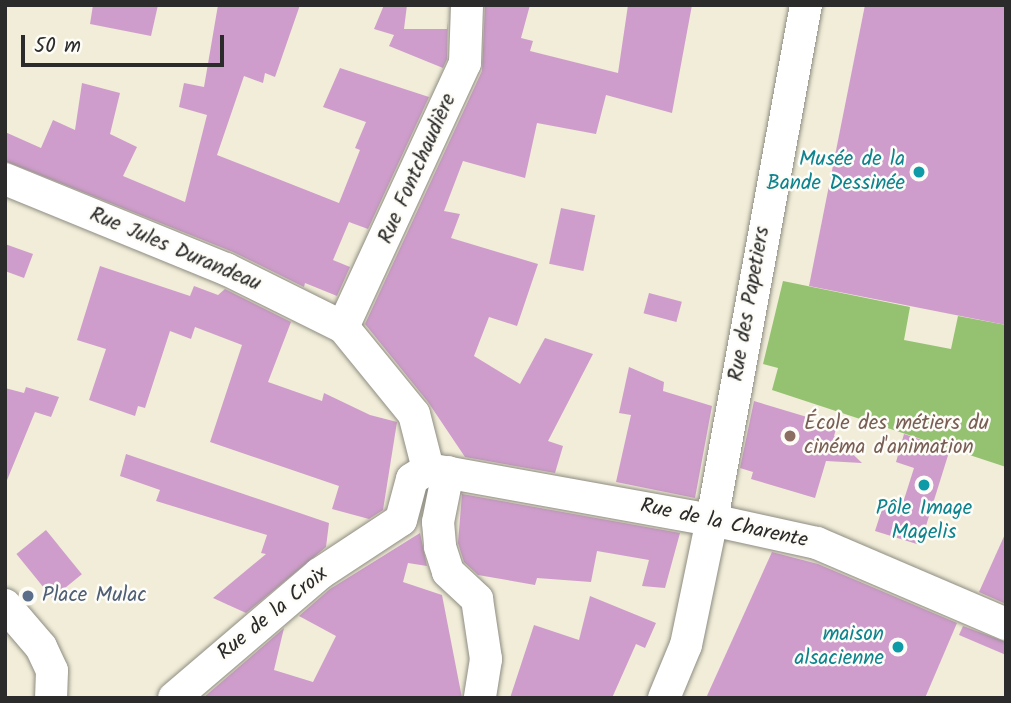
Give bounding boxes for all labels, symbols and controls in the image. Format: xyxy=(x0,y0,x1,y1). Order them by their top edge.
scale bar xyxy=(24,21,228,65)
text: 50 m xyxy=(34,30,81,63)
street label: Rue Fontchaudière xyxy=(374,90,462,248)
place label: Musée de la Bande Dessinée xyxy=(767,147,905,197)
marker: Musée de la Bande Dessinée xyxy=(911,164,927,180)
street label: Rue Jules Durandeau xyxy=(86,203,264,297)
street label: Rue des Papetiers xyxy=(724,225,776,383)
place label: École des métiers du cinéma d'animation xyxy=(804,411,989,461)
marker: École des métiers du cinéma d'animation xyxy=(782,428,798,444)
marker: Pôle Image Magelis xyxy=(916,477,932,493)
street label: Rue de la Charente xyxy=(638,494,810,554)
place label: Pôle Image Magelis xyxy=(876,496,972,546)
street label: Rue de la Croix xyxy=(213,562,333,666)
place label: Place Mulac xyxy=(42,583,147,609)
marker: Place Mulac xyxy=(20,588,36,604)
place label: maison alsacienne xyxy=(795,622,884,672)
marker: maison alsacienne xyxy=(890,639,906,655)

